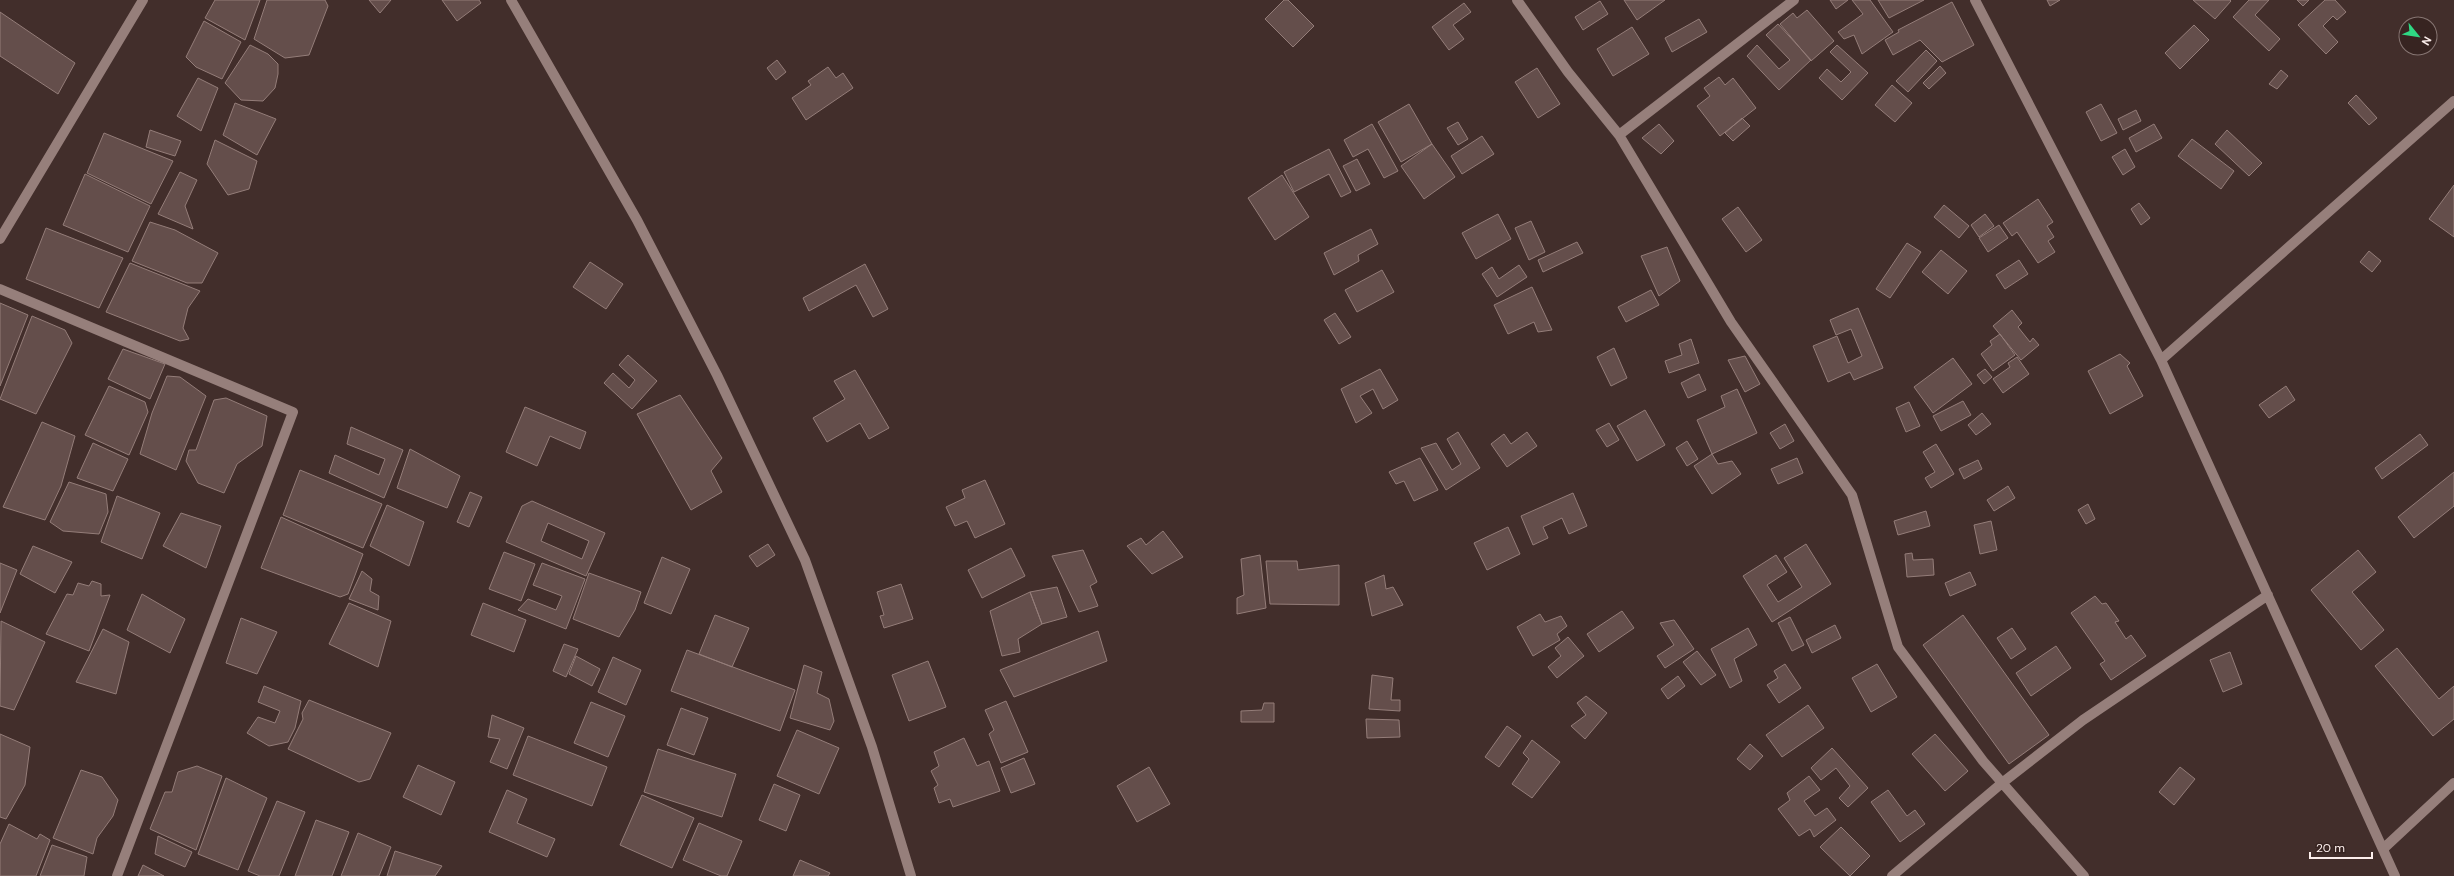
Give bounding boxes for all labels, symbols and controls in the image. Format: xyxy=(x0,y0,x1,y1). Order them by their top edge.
north arrow xyxy=(2398,16,2438,56)
text: N xyxy=(2419,34,2435,48)
scale bar xyxy=(2310,834,2372,860)
text: 20 m xyxy=(2316,840,2345,856)

